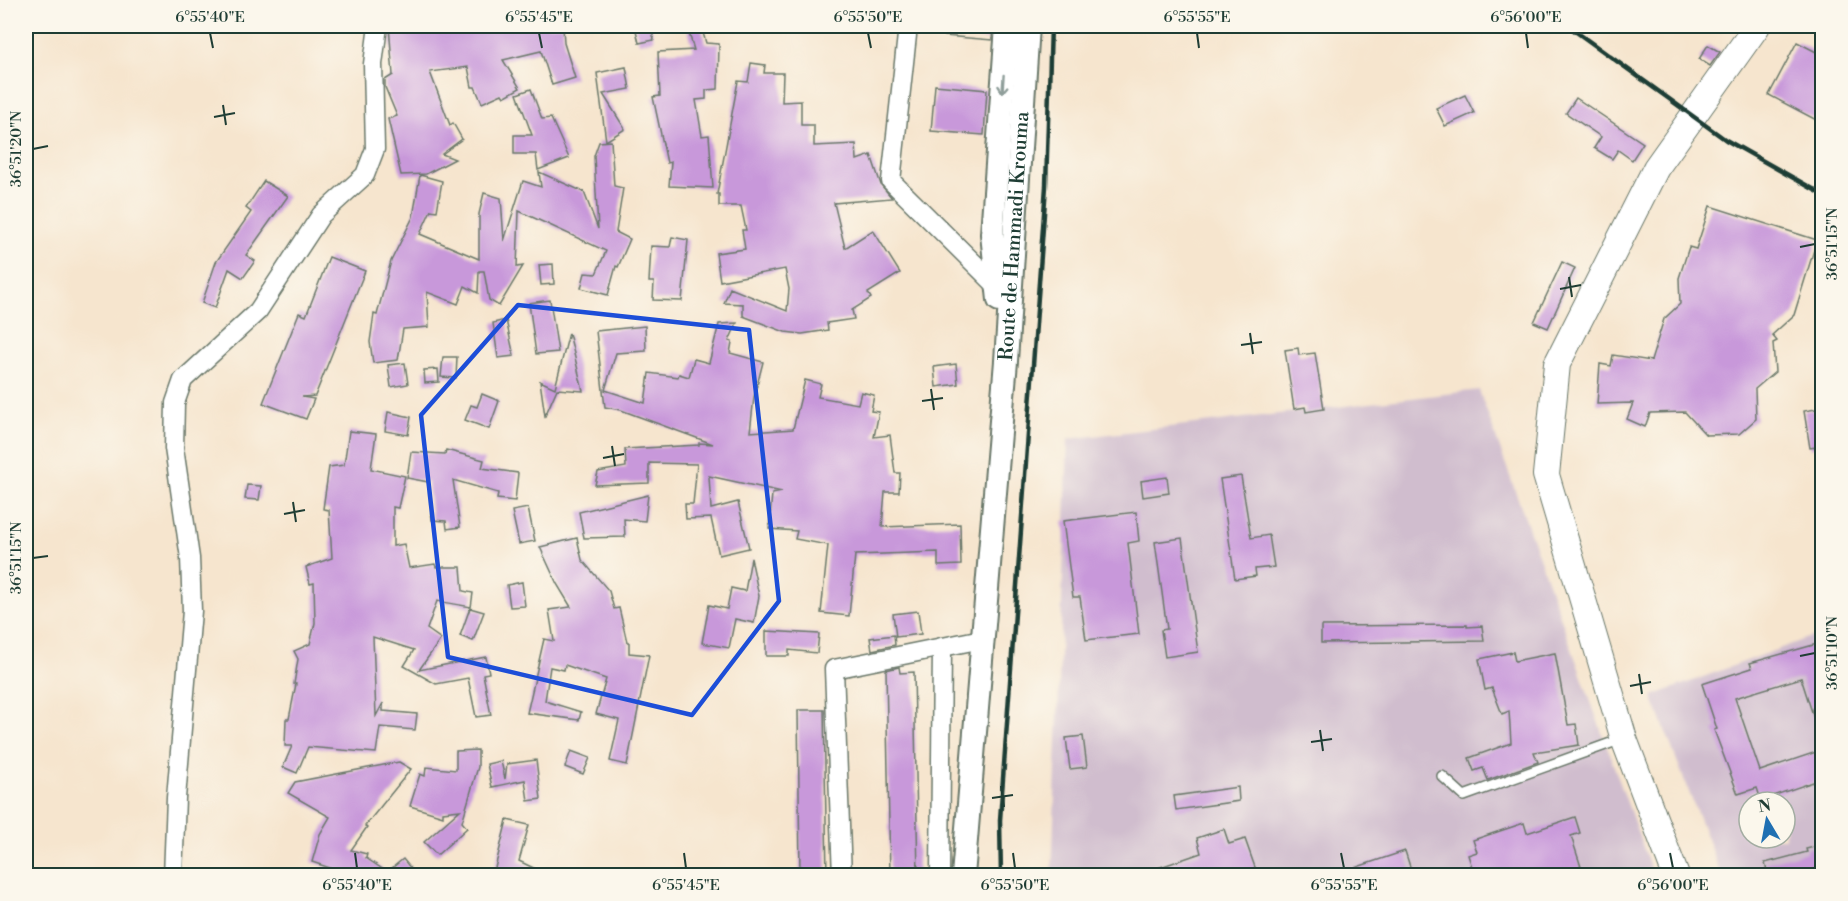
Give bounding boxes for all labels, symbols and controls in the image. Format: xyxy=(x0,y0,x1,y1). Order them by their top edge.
text: 6°55'40"E xyxy=(175,8,245,27)
text: 6°55'45"E xyxy=(505,8,573,27)
text: 6°55'50"E xyxy=(834,8,902,27)
text: 6°55'55"E xyxy=(1163,8,1231,27)
text: 6°56'00"E xyxy=(1490,8,1562,27)
one-way arrow xyxy=(997,73,1008,93)
street label: Route de Hammadi Krouma xyxy=(994,110,1035,362)
text: 36°51'20"N xyxy=(7,111,26,187)
text: 36°51'15"N xyxy=(1823,208,1842,280)
text: 36°51'15"N xyxy=(7,522,26,594)
text: 36°51'10"N xyxy=(1823,616,1842,690)
north arrow xyxy=(1737,790,1797,850)
text: N xyxy=(1757,795,1773,817)
text: 6°55'40"E xyxy=(322,876,392,895)
text: 6°55'45"E xyxy=(652,876,720,895)
text: 6°55'50"E xyxy=(981,876,1049,895)
text: 6°55'55"E xyxy=(1310,876,1378,895)
text: 6°56'00"E xyxy=(1637,876,1709,895)

